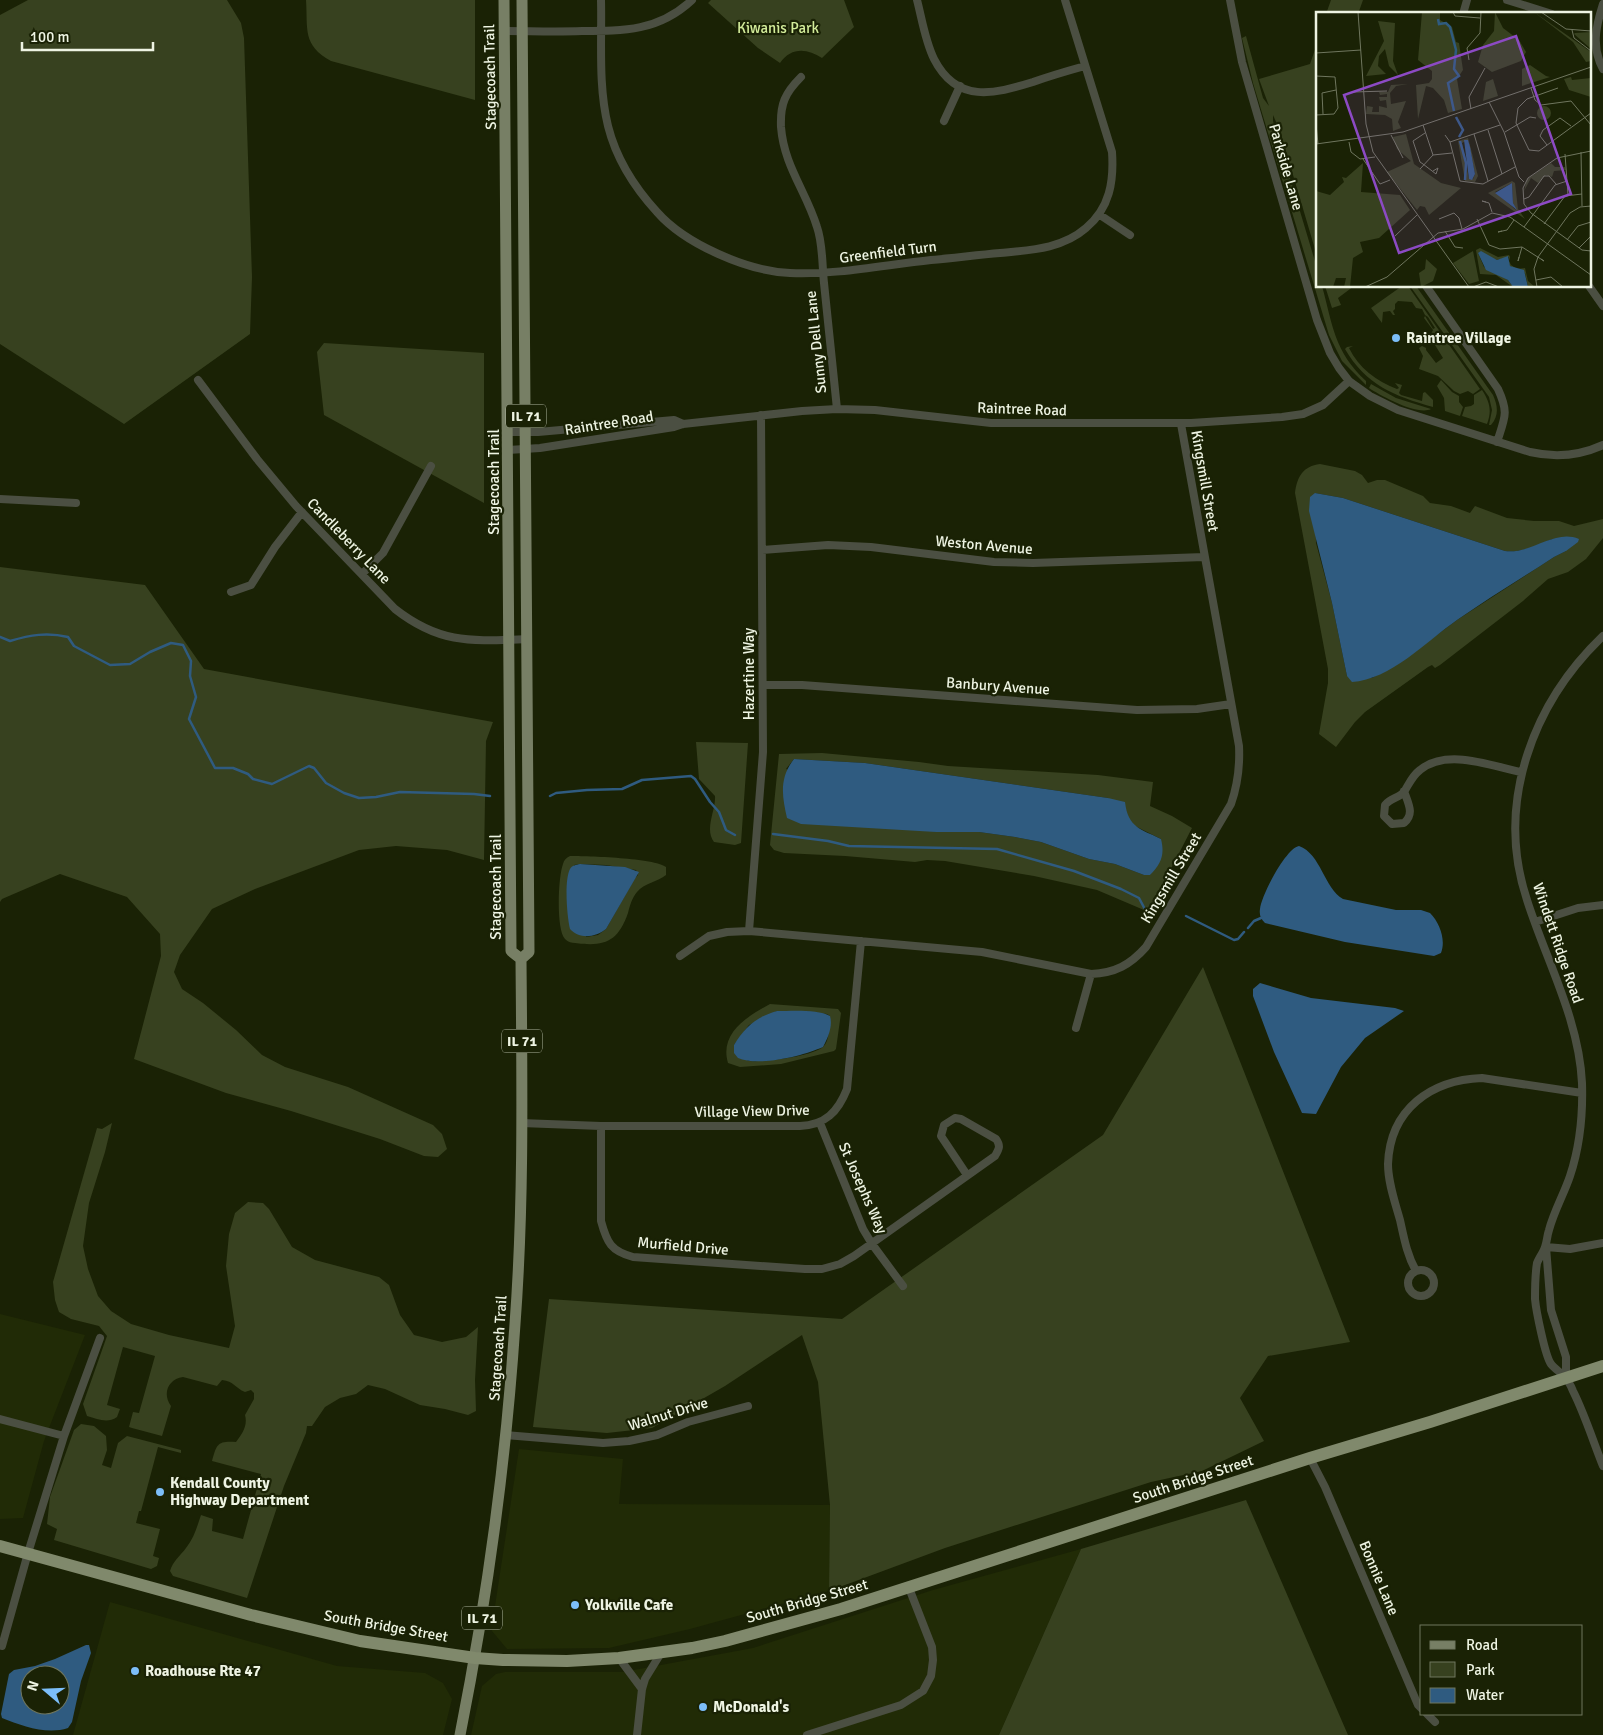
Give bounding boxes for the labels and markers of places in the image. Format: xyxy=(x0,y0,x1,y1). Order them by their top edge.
place label: Raintree Village xyxy=(1406,329,1511,347)
marker: Raintree Village xyxy=(1390,332,1402,344)
place label: Kendall County Highway Department xyxy=(170,1474,310,1509)
marker: Kendall County Highway Department xyxy=(154,1486,166,1498)
place label: Yolkville Cafe xyxy=(584,1596,673,1614)
marker: Yolkville Cafe xyxy=(569,1599,581,1611)
place label: Roadhouse Rte 47 xyxy=(145,1662,261,1680)
marker: Roadhouse Rte 47 xyxy=(129,1665,141,1677)
place label: McDonald's xyxy=(713,1698,790,1716)
marker: McDonald's xyxy=(697,1701,709,1713)

